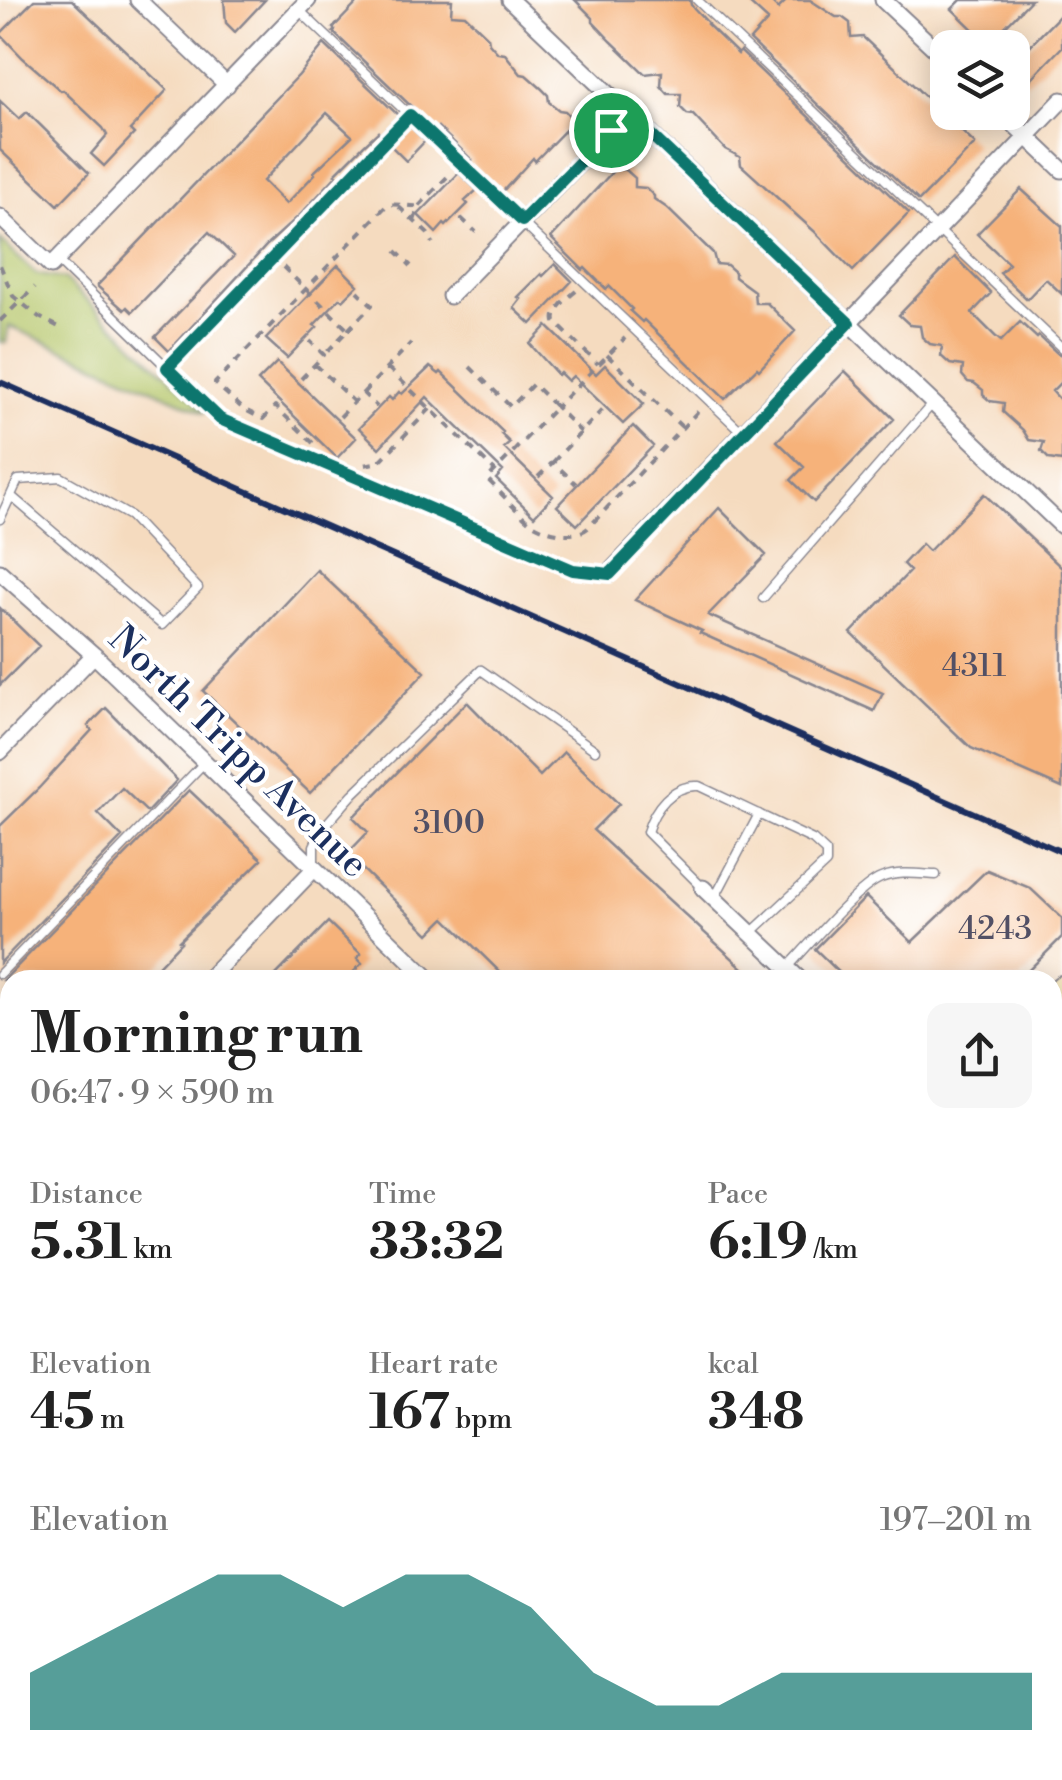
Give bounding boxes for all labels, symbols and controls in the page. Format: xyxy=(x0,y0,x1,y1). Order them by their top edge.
map controls xyxy=(930,30,1030,130)
button: layers xyxy=(930,30,1030,130)
pin xyxy=(569,88,654,173)
icon: arrive xyxy=(584,103,639,158)
street label: North Tripp Avenue xyxy=(98,616,378,888)
house number: 4311 xyxy=(942,646,1006,686)
house number: 3100 xyxy=(413,803,485,843)
house number: 4243 xyxy=(958,909,1032,949)
text: Morning run xyxy=(30,1001,363,1070)
button: share xyxy=(927,1003,1032,1108)
text: 06:47 · 9 × 590 m xyxy=(30,1073,274,1113)
text: Distance xyxy=(30,1177,143,1212)
text: Time xyxy=(369,1177,436,1212)
text: Pace xyxy=(708,1177,768,1212)
text: 5.31 xyxy=(30,1212,128,1274)
text: 33:32 xyxy=(369,1212,504,1274)
text: 6:19 xyxy=(708,1212,808,1274)
text: km xyxy=(128,1232,173,1267)
text: /km xyxy=(808,1232,858,1267)
text: Elevation xyxy=(30,1347,151,1382)
text: Heart rate xyxy=(369,1347,498,1382)
text: kcal xyxy=(708,1347,759,1382)
text: 45 xyxy=(30,1382,95,1444)
text: 167 xyxy=(369,1382,450,1444)
text: 348 xyxy=(708,1382,804,1444)
text: m xyxy=(95,1402,125,1437)
text: bpm xyxy=(450,1402,512,1437)
text: Elevation xyxy=(30,1500,169,1540)
text: 197–201 m xyxy=(880,1500,1032,1540)

